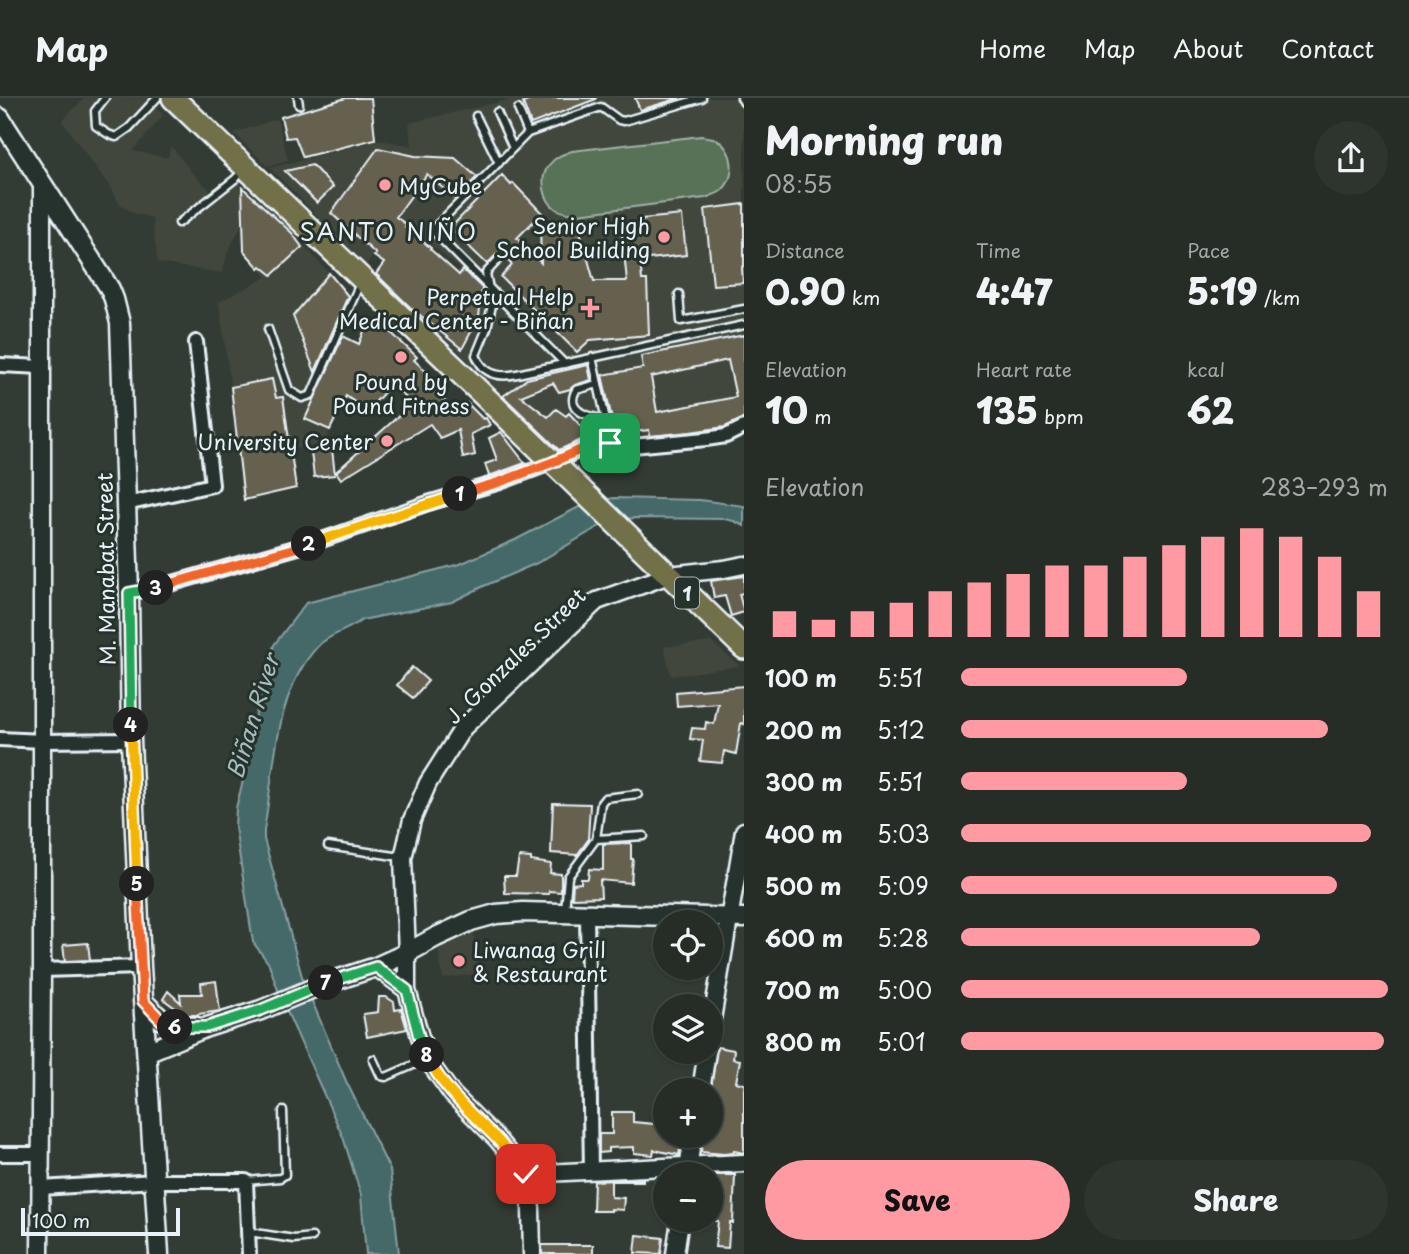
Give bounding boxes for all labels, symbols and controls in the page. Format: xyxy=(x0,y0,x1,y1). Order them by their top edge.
text: Map xyxy=(35,23,108,73)
text: Home xyxy=(979,30,1046,66)
text: Map xyxy=(1084,30,1135,66)
text: About xyxy=(1173,30,1243,66)
text: Contact xyxy=(1281,30,1374,66)
text: Morning run xyxy=(765,111,1003,168)
button: share xyxy=(1314,121,1388,195)
text: 08:55 xyxy=(765,166,832,201)
place label: MyCube xyxy=(399,169,482,201)
marker: MyCube xyxy=(377,177,393,193)
place label: Senior High School Building xyxy=(496,209,650,265)
district label: SANTO NIÑO xyxy=(300,213,478,249)
marker: Senior High School Building xyxy=(656,229,672,245)
text: Distance xyxy=(765,236,845,264)
text: Time xyxy=(976,236,1021,264)
text: Pace xyxy=(1187,236,1230,264)
text: 0.90 xyxy=(765,264,846,317)
text: 4:47 xyxy=(976,264,1052,317)
text: 5:19 xyxy=(1187,264,1258,317)
place label: Perpetual Help Medical Center - Biñan xyxy=(339,280,574,336)
text: km xyxy=(846,283,880,311)
text: /km xyxy=(1258,283,1300,311)
marker: Perpetual Help Medical Center - Biñan xyxy=(580,298,600,318)
marker: Pound by Pound Fitness xyxy=(393,349,409,365)
text: Elevation xyxy=(765,355,847,383)
text: Heart rate xyxy=(976,355,1072,383)
text: kcal xyxy=(1187,355,1225,383)
place label: Pound by Pound Fitness xyxy=(332,365,470,421)
text: 10 xyxy=(765,383,808,436)
text: 135 xyxy=(976,383,1038,436)
text: 62 xyxy=(1187,383,1234,436)
text: m xyxy=(808,402,832,430)
text: bpm xyxy=(1038,402,1084,430)
pin xyxy=(580,413,640,473)
icon: arrive xyxy=(591,424,629,462)
place label: University Center xyxy=(197,425,373,457)
marker: University Center xyxy=(379,433,395,449)
text: Elevation xyxy=(765,469,864,504)
text: 283–293 m xyxy=(1261,469,1388,504)
street label: M. Manabat Street xyxy=(87,472,123,666)
pin: 1 xyxy=(442,476,477,512)
text: 1 xyxy=(455,479,464,507)
pin: 2 xyxy=(292,526,326,562)
text: 2 xyxy=(302,529,315,557)
pin: 3 xyxy=(138,570,174,606)
text: 3 xyxy=(149,573,162,601)
road number: 1 xyxy=(675,578,699,608)
street label: J. Gonzales Street xyxy=(438,579,592,731)
water label: Biñan River xyxy=(217,646,289,782)
text: 100 m xyxy=(765,660,837,695)
text: 5:51 xyxy=(877,660,923,695)
pin: 4 xyxy=(114,708,148,742)
text: 4 xyxy=(124,710,137,738)
text: 200 m xyxy=(765,712,842,747)
text: 5:12 xyxy=(877,712,925,747)
text: 300 m xyxy=(765,764,843,799)
text: 5:51 xyxy=(877,764,923,799)
text: 400 m xyxy=(765,816,843,851)
text: 5:03 xyxy=(877,816,930,851)
pin: 5 xyxy=(120,866,154,902)
text: 500 m xyxy=(765,868,842,903)
text: 5:09 xyxy=(877,868,929,903)
text: 5 xyxy=(130,869,143,897)
map controls xyxy=(653,910,723,1232)
button: locate xyxy=(653,910,723,980)
text: 600 m xyxy=(765,920,843,955)
text: 5:28 xyxy=(877,920,929,955)
place label: Liwanag Grill & Restaurant xyxy=(473,933,607,989)
marker: Liwanag Grill & Restaurant xyxy=(451,953,467,969)
pin: 7 xyxy=(308,966,344,1001)
text: 7 xyxy=(320,968,331,996)
text: 700 m xyxy=(765,972,840,1007)
text: 5:00 xyxy=(877,972,932,1007)
button: layers xyxy=(653,994,723,1064)
pin: 6 xyxy=(158,1010,192,1044)
text: 6 xyxy=(168,1012,181,1040)
text: 800 m xyxy=(765,1024,842,1059)
text: 5:01 xyxy=(877,1024,925,1059)
pin: 8 xyxy=(410,1038,444,1072)
text: 8 xyxy=(421,1040,432,1068)
button: + xyxy=(653,1078,723,1148)
pin xyxy=(496,1144,556,1204)
icon: check xyxy=(507,1155,545,1193)
button: Save xyxy=(765,1160,1070,1240)
button: Share xyxy=(1084,1160,1388,1240)
button: − xyxy=(653,1162,723,1232)
scale bar xyxy=(21,1205,180,1237)
text: 100 m xyxy=(32,1206,90,1234)

